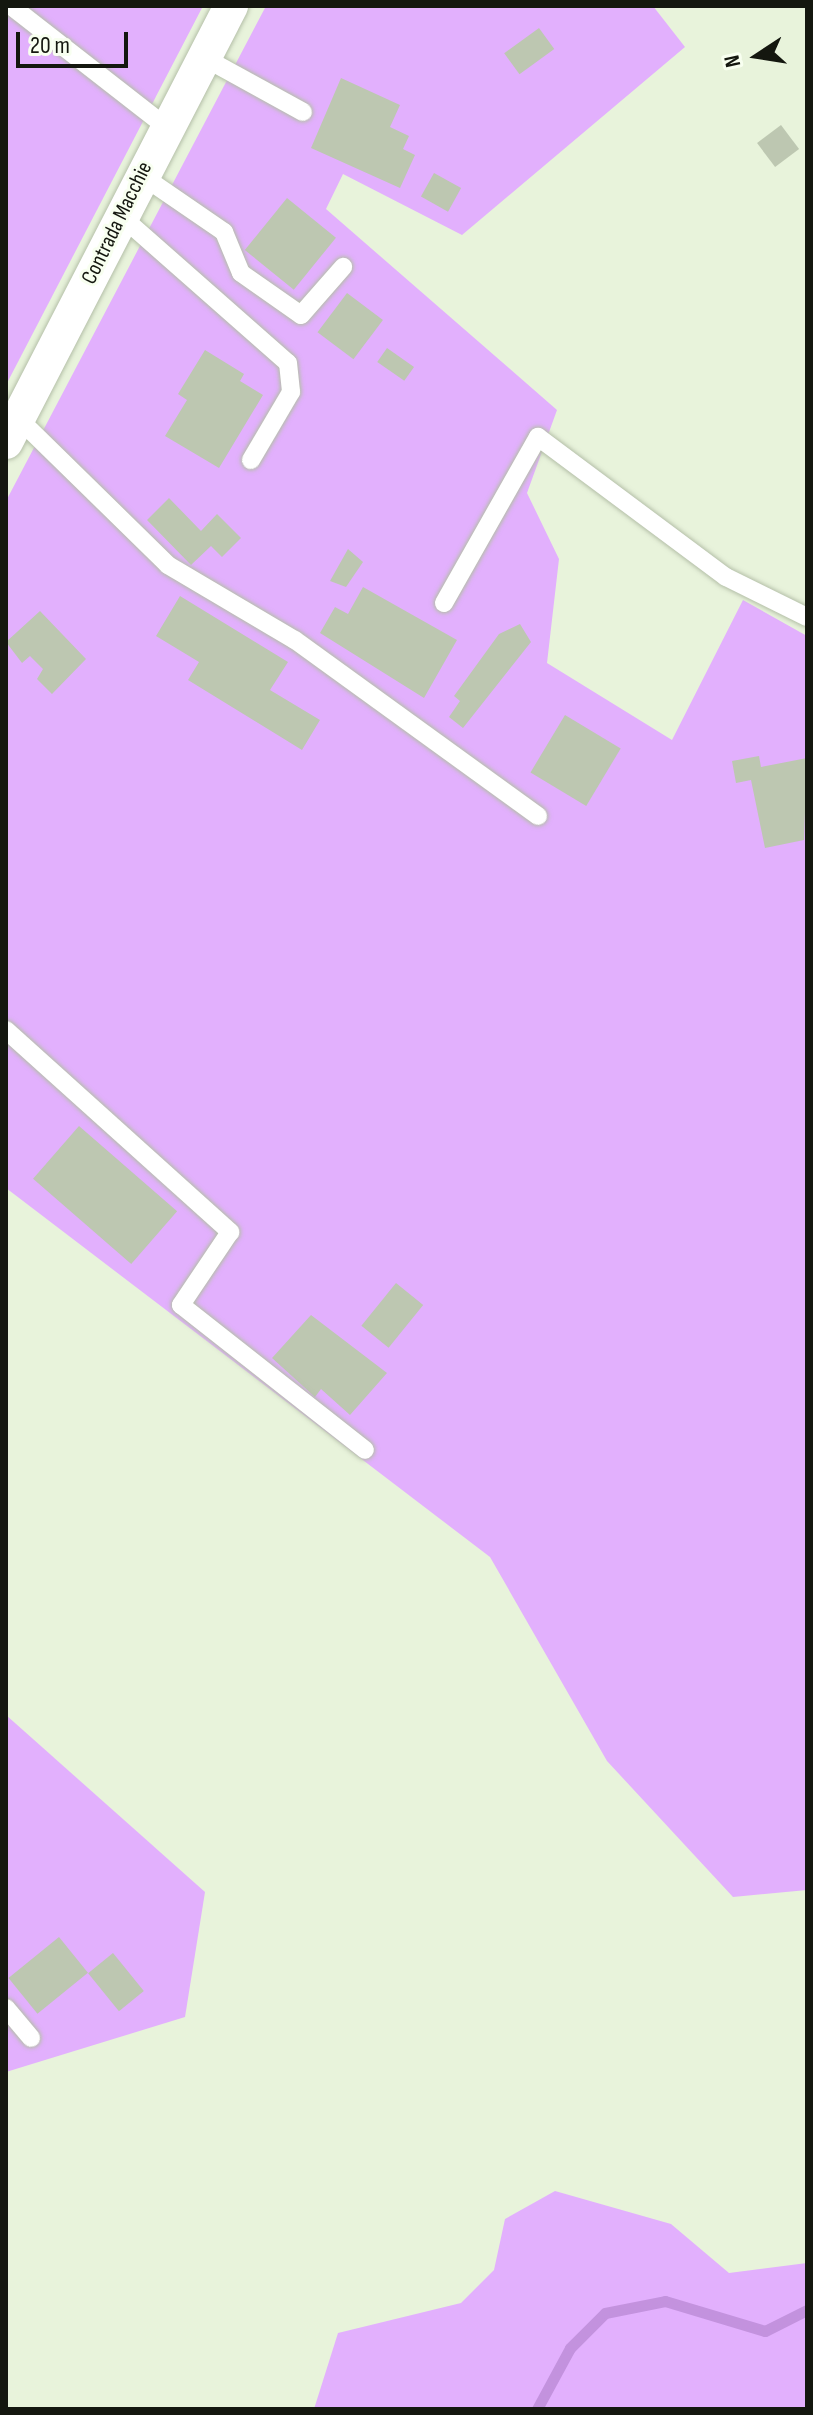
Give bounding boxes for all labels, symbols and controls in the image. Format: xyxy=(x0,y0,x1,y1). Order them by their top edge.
scale bar xyxy=(20,16,132,66)
north arrow xyxy=(717,16,797,96)
text: 20 m xyxy=(30,31,70,60)
text: N xyxy=(719,53,747,70)
street label: Contrada Macchie xyxy=(76,158,158,288)

